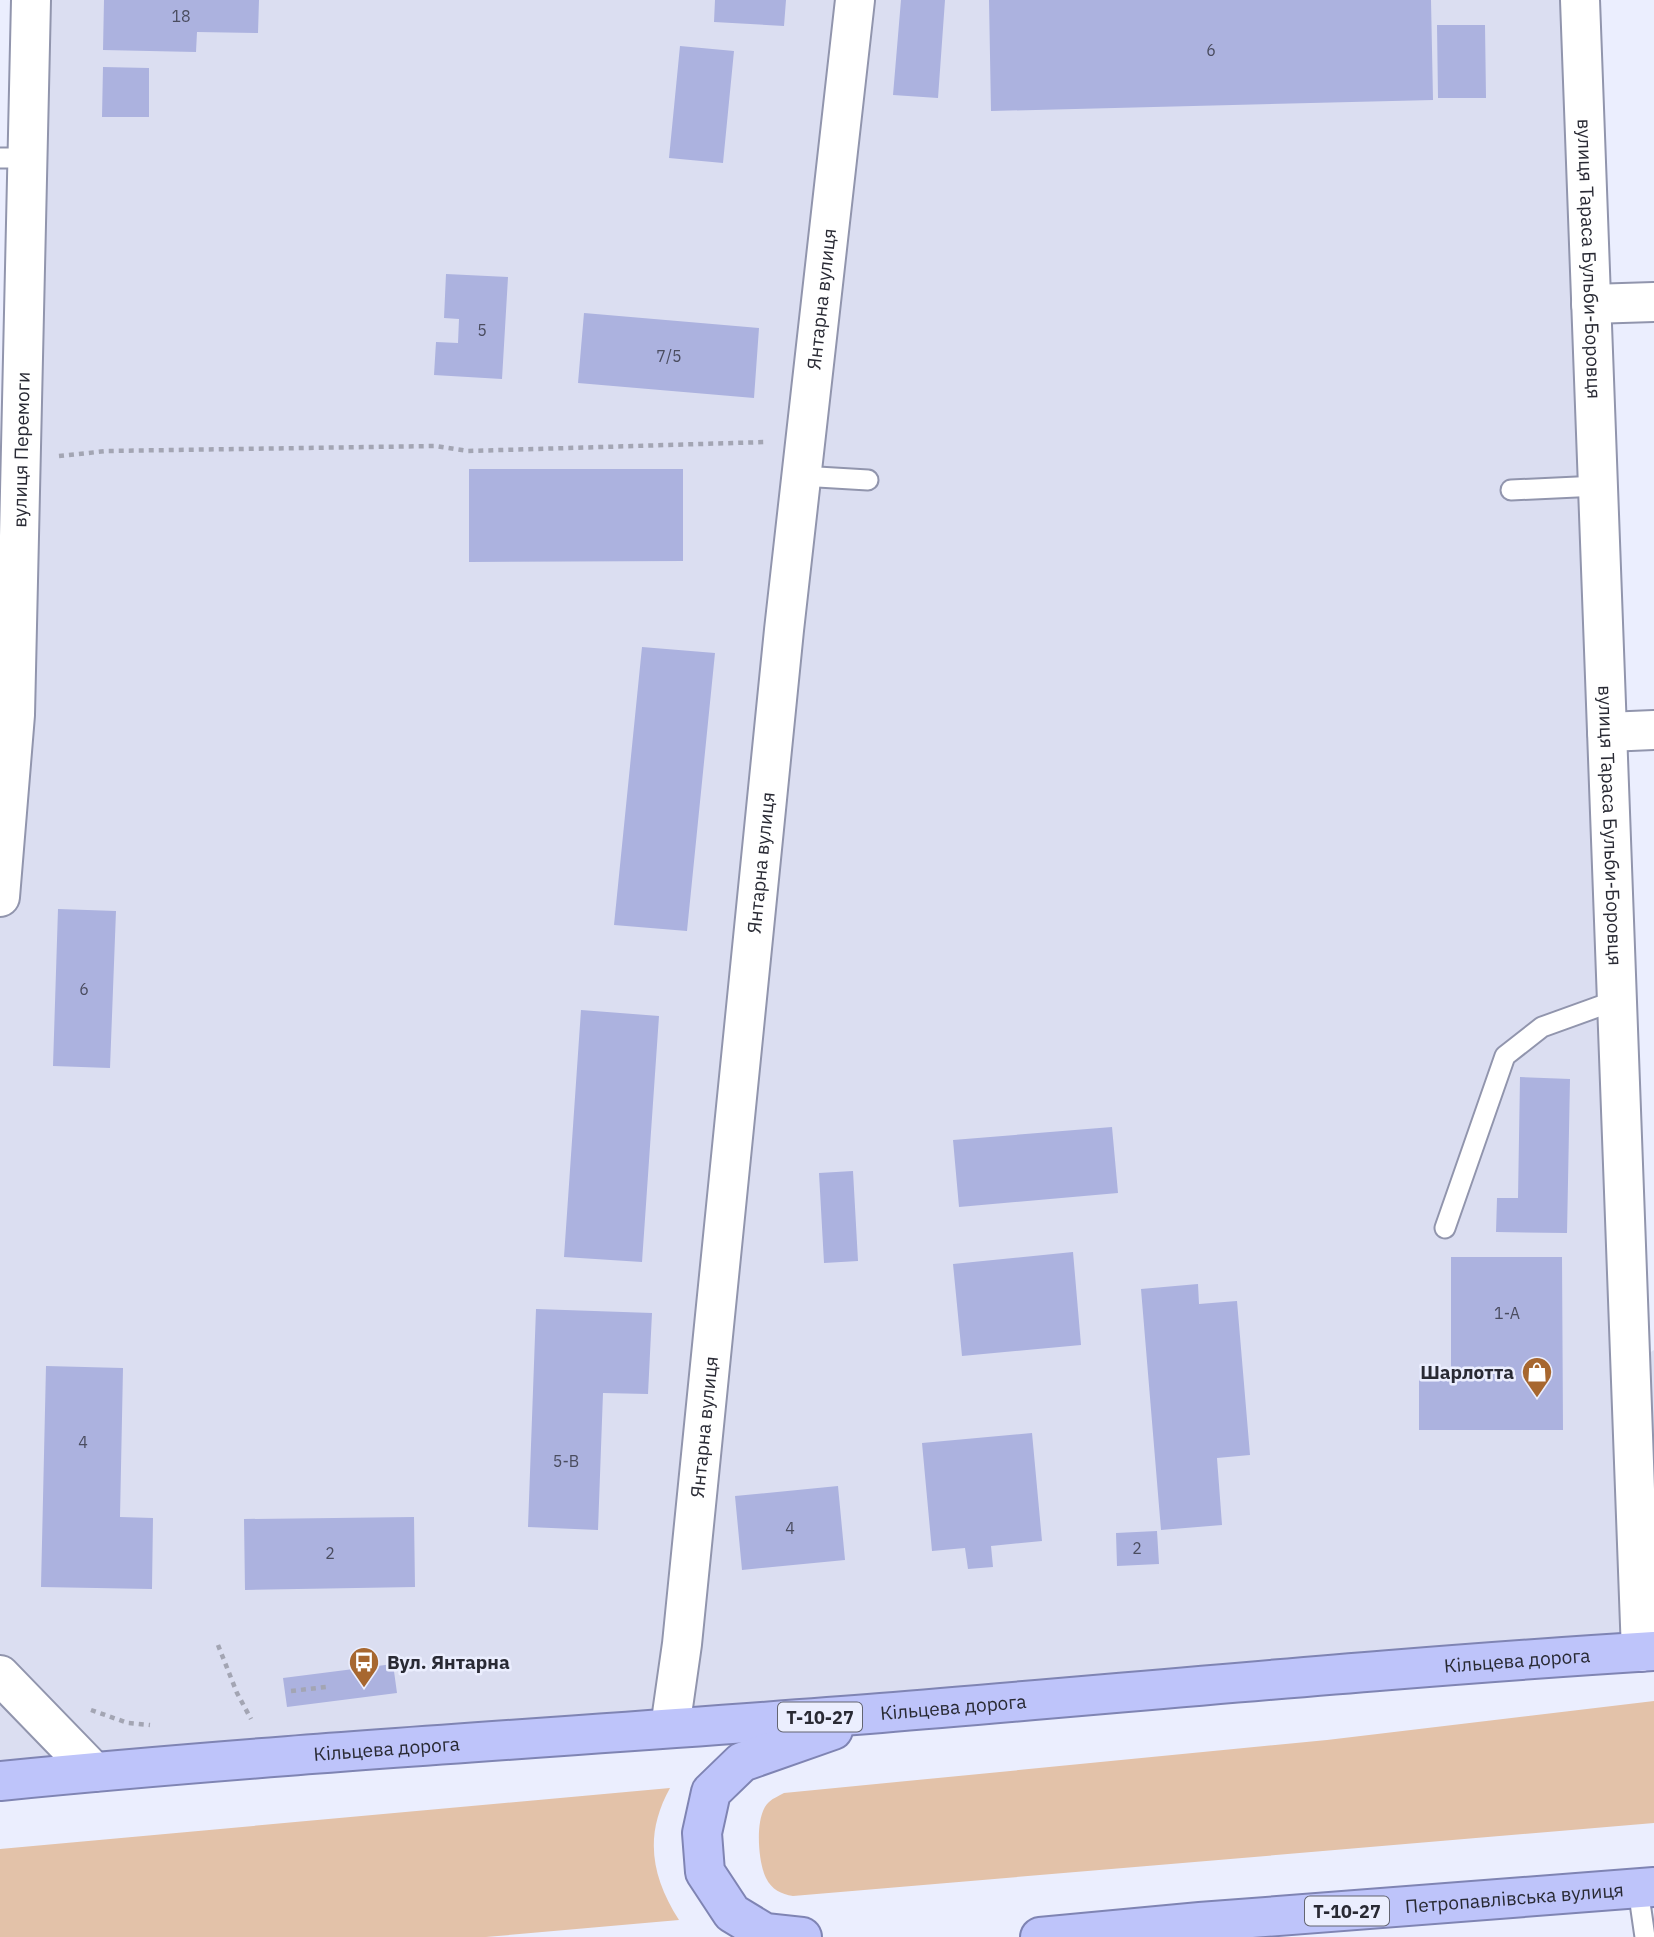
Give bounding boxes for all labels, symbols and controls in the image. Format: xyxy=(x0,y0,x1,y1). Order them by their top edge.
house number: 18 xyxy=(171,6,191,26)
house number: 6 xyxy=(1206,40,1216,60)
street label: вулиця Тараса Бульби-Боровця xyxy=(1572,118,1607,399)
street label: Янтарна вулиця xyxy=(801,227,841,371)
house number: 5 xyxy=(477,320,487,340)
house number: 7/5 xyxy=(656,346,682,366)
street label: вулиця Перемоги xyxy=(7,371,35,528)
street label: вулиця Тараса Бульби-Боровця xyxy=(1593,685,1628,966)
street label: Янтарна вулиця xyxy=(742,791,780,935)
house number: 6 xyxy=(79,979,89,999)
house number: 1-А xyxy=(1494,1303,1520,1323)
street label: Янтарна вулиця xyxy=(685,1355,723,1499)
shop icon: Шарлотта xyxy=(1520,1355,1554,1399)
place label: Шарлотта xyxy=(1420,1360,1514,1384)
house number: 4 xyxy=(78,1432,88,1452)
house number: 5-В xyxy=(553,1451,579,1471)
house number: 4 xyxy=(785,1518,795,1538)
house number: 2 xyxy=(1132,1538,1142,1558)
house number: 2 xyxy=(325,1543,335,1563)
street label: Кільцева дорога xyxy=(1443,1643,1591,1678)
bus stop icon: Вул. Янтарна xyxy=(347,1645,381,1689)
place label: Вул. Янтарна xyxy=(387,1650,510,1674)
street label: Кільцева дорога xyxy=(879,1689,1027,1725)
road number: Т-10-27 xyxy=(778,1702,862,1732)
street label: Кільцева дорога xyxy=(313,1731,461,1766)
street label: Петропавлівська вулиця xyxy=(1404,1877,1625,1918)
road number: Т-10-27 xyxy=(1305,1896,1389,1926)

